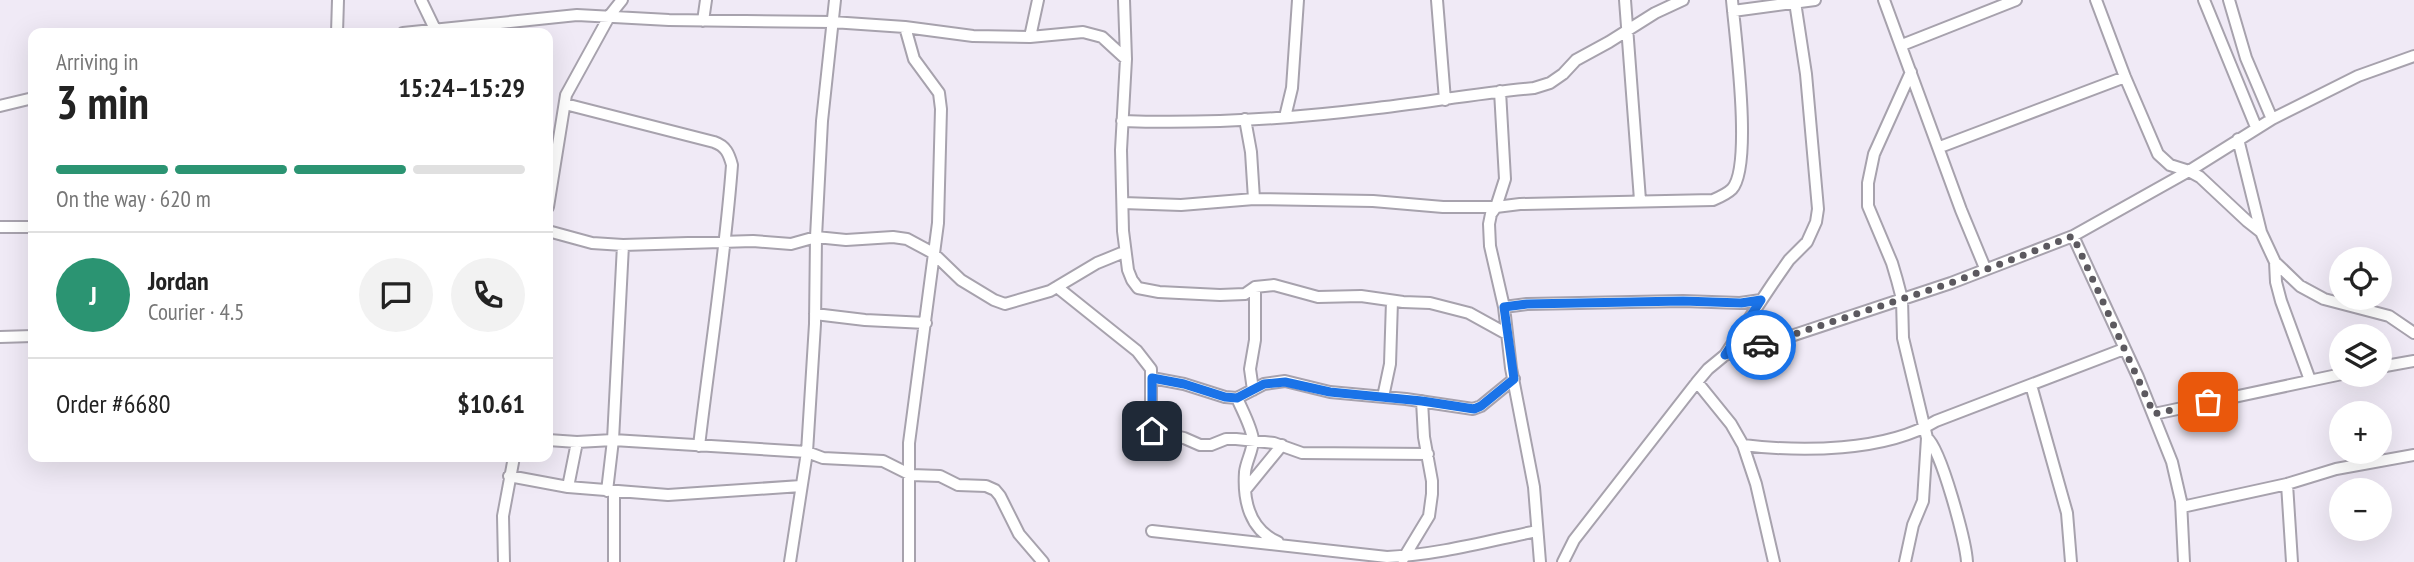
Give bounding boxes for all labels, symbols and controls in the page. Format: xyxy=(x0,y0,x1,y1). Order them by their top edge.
text: Arriving in xyxy=(56,47,138,76)
text: 15:24–15:29 xyxy=(398,71,525,104)
text: 3 min xyxy=(56,72,149,132)
text: On the way · 620 m xyxy=(56,184,211,213)
map controls xyxy=(2329,247,2392,541)
button: locate xyxy=(2329,247,2392,310)
button: chat xyxy=(359,258,433,332)
button: phone xyxy=(451,258,525,332)
text: Jordan xyxy=(148,264,209,297)
text: J xyxy=(89,279,97,312)
text: Courier · 4.5 xyxy=(148,297,244,326)
courier xyxy=(1726,310,1796,380)
button: layers xyxy=(2329,324,2392,387)
icon: car xyxy=(1742,326,1780,364)
pin xyxy=(2178,372,2238,432)
icon: bag xyxy=(2189,383,2227,421)
text: Order #6680 xyxy=(56,387,171,420)
text: $10.61 xyxy=(457,387,525,420)
pin xyxy=(1122,401,1182,461)
button: + xyxy=(2329,401,2392,464)
icon: home xyxy=(1133,412,1171,450)
button: − xyxy=(2329,478,2392,541)

